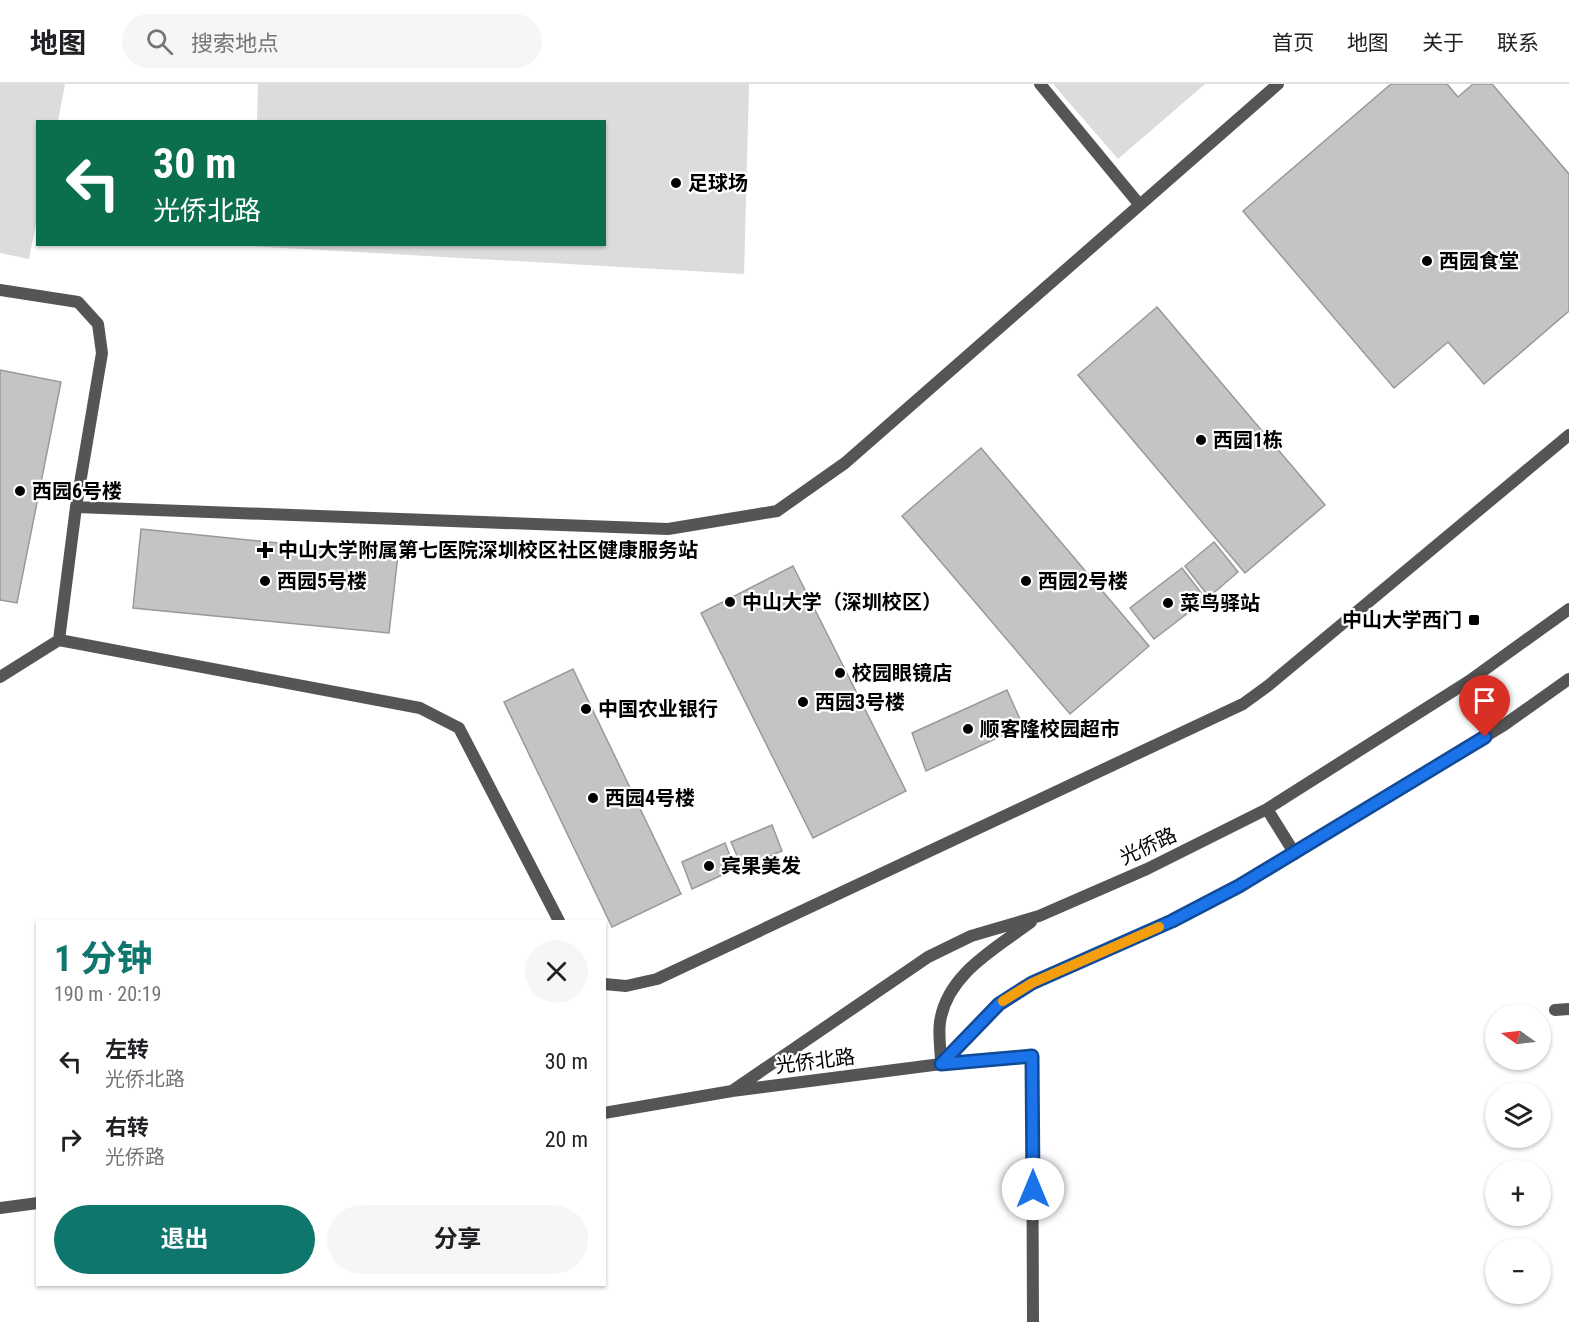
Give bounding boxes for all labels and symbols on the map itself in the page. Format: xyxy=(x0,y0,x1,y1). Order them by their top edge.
place label: 足球场 xyxy=(688,171,748,195)
marker: 足球场 xyxy=(669,176,683,190)
place label: 西园食堂 xyxy=(1439,249,1519,273)
marker: 西园食堂 xyxy=(1420,254,1434,268)
place label: 西园1栋 xyxy=(1213,428,1283,452)
marker: 西园1栋 xyxy=(1194,433,1208,447)
place label: 西园6号楼 xyxy=(32,479,122,503)
marker: 西园6号楼 xyxy=(13,484,27,498)
place label: 中山大学附属第七医院深圳校区社区健康服务站 xyxy=(278,538,698,562)
marker: 中山大学附属第七医院深圳校区社区健康服务站 xyxy=(256,541,274,559)
place label: 西园5号楼 xyxy=(277,569,367,593)
place label: 西园2号楼 xyxy=(1038,569,1128,593)
marker: 西园5号楼 xyxy=(258,574,272,588)
marker: 西园2号楼 xyxy=(1019,574,1033,588)
place label: 中山大学（深圳校区） xyxy=(742,590,942,614)
place label: 菜鸟驿站 xyxy=(1180,591,1260,615)
marker: 中山大学（深圳校区） xyxy=(723,595,737,609)
marker: 菜鸟驿站 xyxy=(1161,596,1175,610)
place label: 中山大学西门 xyxy=(1342,608,1462,632)
marker: 中山大学西门 xyxy=(1467,613,1481,627)
place label: 校园眼镜店 xyxy=(852,661,952,685)
marker: 校园眼镜店 xyxy=(833,666,847,680)
pin xyxy=(1459,675,1510,737)
place label: 西园3号楼 xyxy=(815,690,905,714)
marker: 西园3号楼 xyxy=(796,695,810,709)
place label: 中国农业银行 xyxy=(598,697,718,721)
marker: 中国农业银行 xyxy=(579,702,593,716)
place label: 顺客隆校园超市 xyxy=(980,717,1120,741)
marker: 顺客隆校园超市 xyxy=(961,722,975,736)
place label: 西园4号楼 xyxy=(605,786,695,810)
marker: 西园4号楼 xyxy=(586,791,600,805)
street label: 光侨路 xyxy=(1116,822,1180,870)
place label: 宾果美发 xyxy=(721,854,801,878)
marker: 宾果美发 xyxy=(702,859,716,873)
north arrow xyxy=(1485,1004,1551,1070)
street label: 光侨北路 xyxy=(774,1044,856,1078)
position arrow xyxy=(1001,1157,1065,1221)

